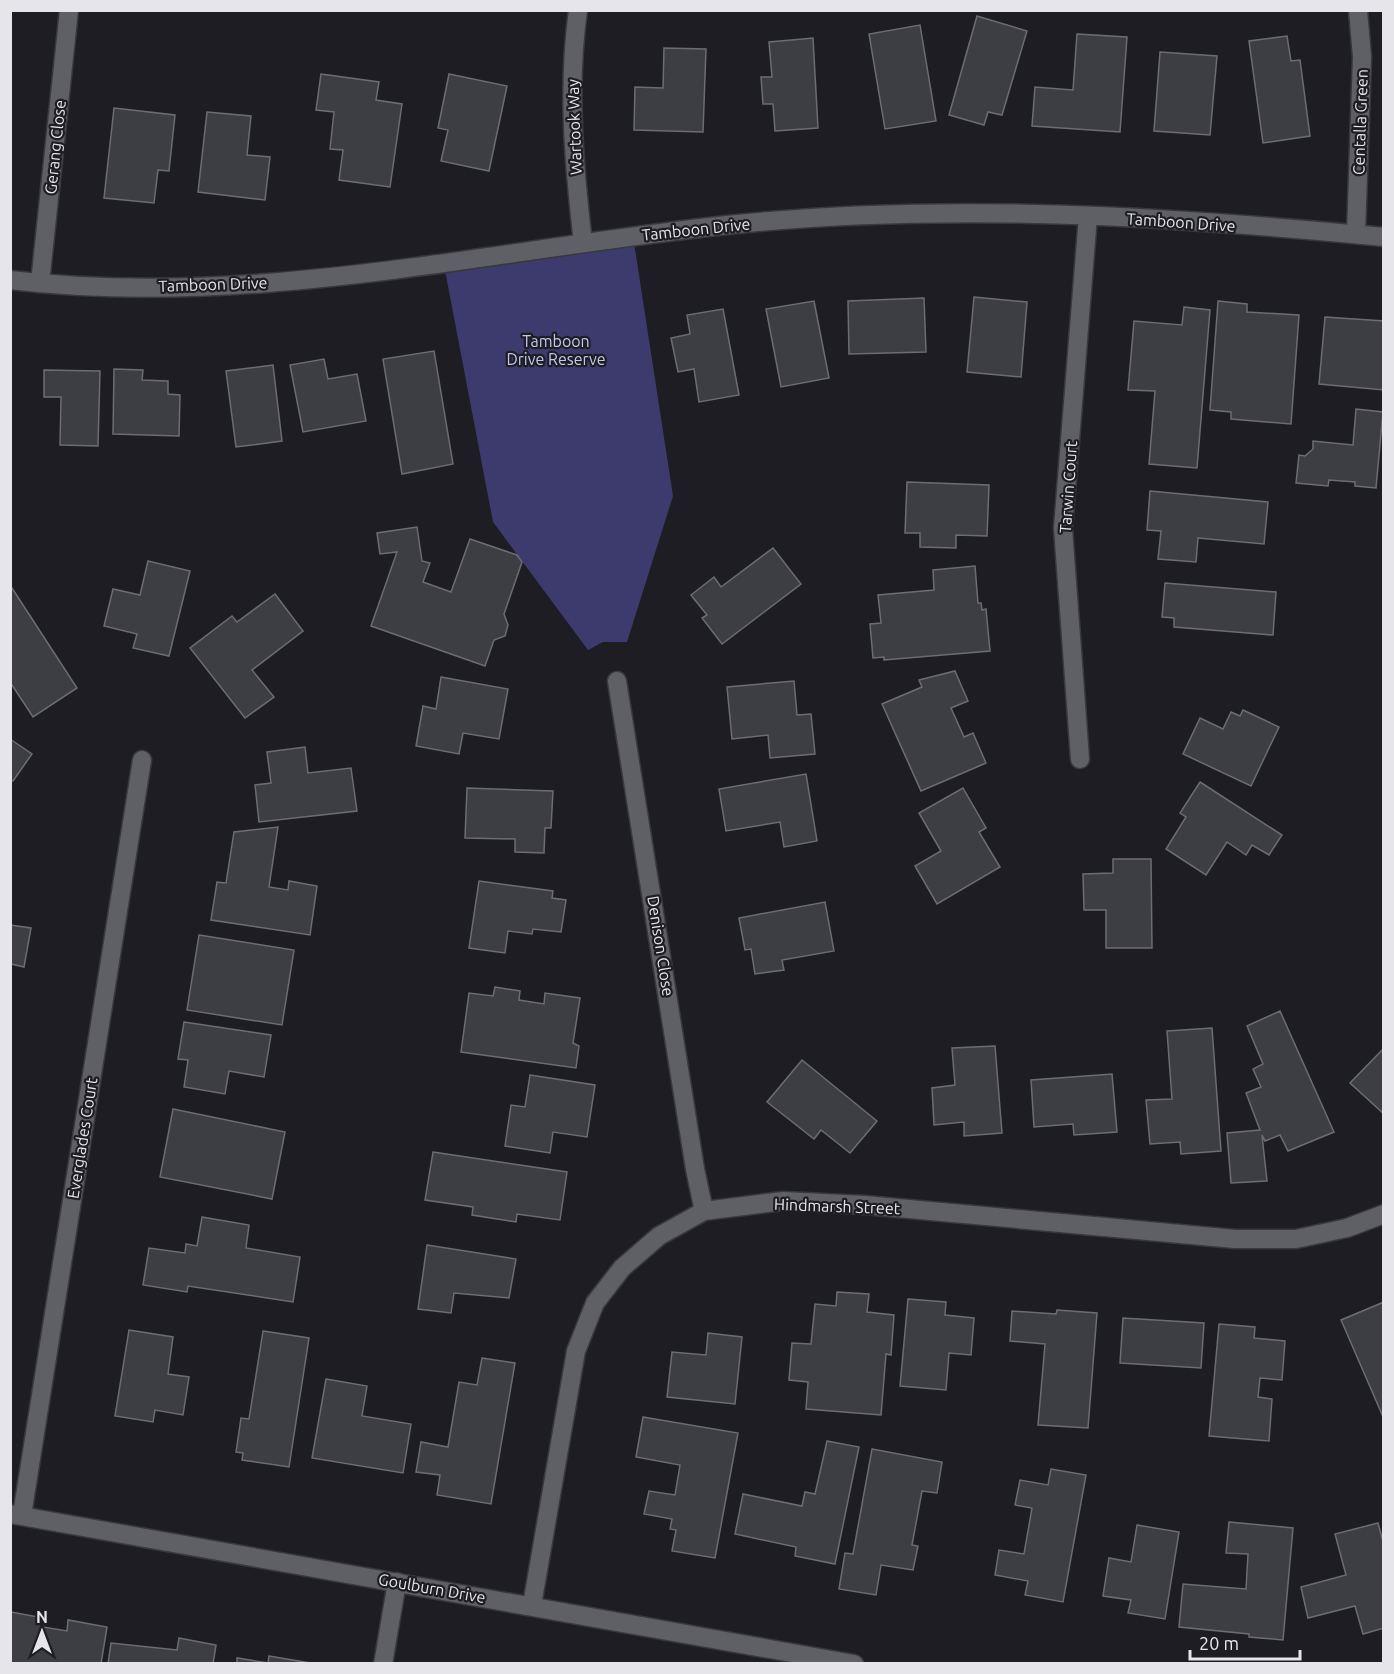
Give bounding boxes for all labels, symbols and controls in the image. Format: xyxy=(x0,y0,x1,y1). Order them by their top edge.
street label: Centalla Green xyxy=(1349,69,1371,175)
street label: Wartook Way xyxy=(563,78,585,175)
street label: Gerang Close xyxy=(41,99,69,195)
street label: Tamboon Drive xyxy=(1126,209,1236,235)
street label: Tamboon Drive xyxy=(641,214,751,244)
street label: Tamboon Drive xyxy=(158,273,268,295)
park label: Tamboon Drive Reserve xyxy=(506,332,606,368)
street label: Tarwin Court xyxy=(1056,439,1080,534)
street label: Denison Close xyxy=(644,895,678,997)
street label: Everglades Court xyxy=(64,1075,101,1200)
street label: Hindmarsh Street xyxy=(774,1195,901,1217)
street label: Goulburn Drive xyxy=(377,1570,487,1606)
north arrow xyxy=(12,1602,72,1662)
text: N xyxy=(36,1608,48,1626)
scale bar xyxy=(1190,1623,1300,1661)
text: 20 m xyxy=(1199,1633,1239,1653)

